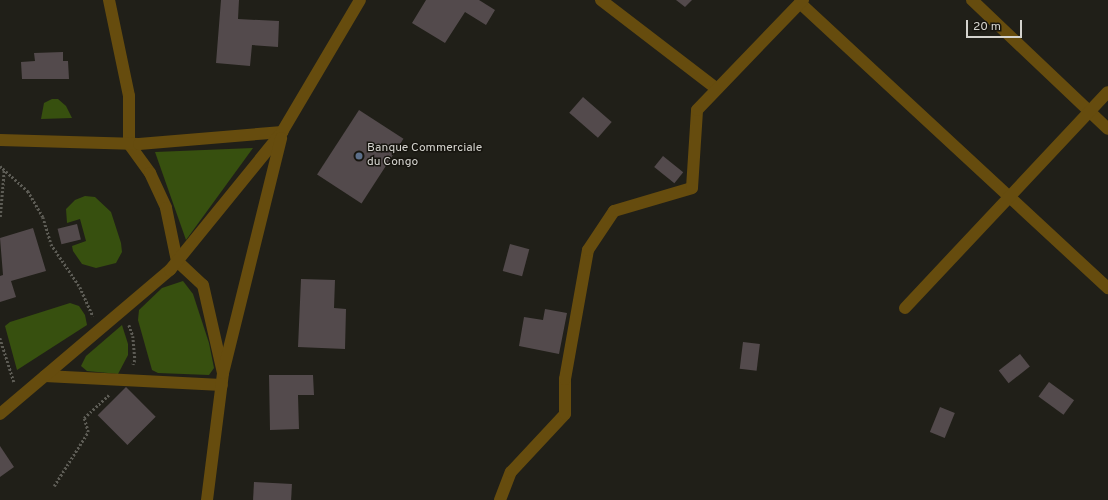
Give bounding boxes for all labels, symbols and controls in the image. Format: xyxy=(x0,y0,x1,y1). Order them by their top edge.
scale bar xyxy=(968,12,1024,38)
text: 20 m xyxy=(973,19,1001,35)
place label: Banque Commerciale du Congo xyxy=(367,142,482,170)
marker: Banque Commerciale du Congo xyxy=(354,151,364,161)

